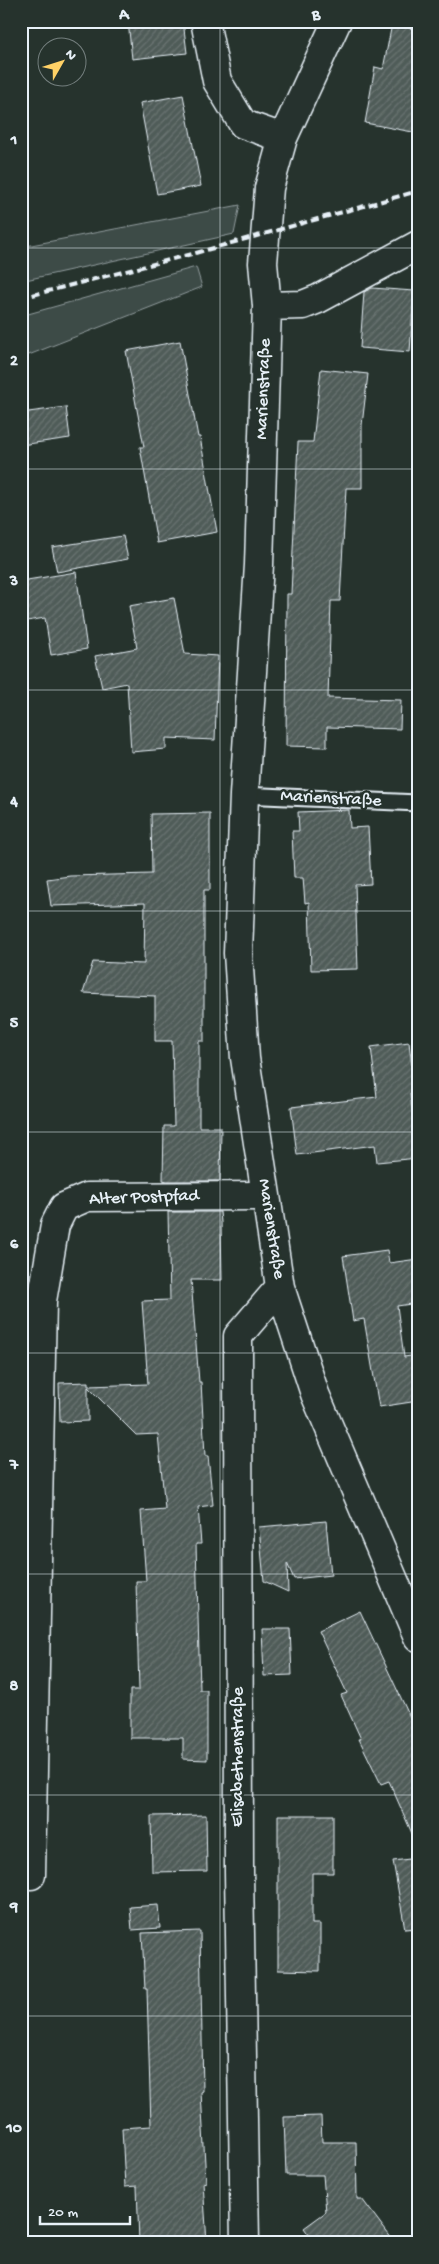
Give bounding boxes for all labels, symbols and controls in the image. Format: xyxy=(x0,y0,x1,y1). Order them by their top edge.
text: A xyxy=(118,7,130,26)
text: B xyxy=(311,7,321,26)
north arrow xyxy=(38,38,88,88)
text: N xyxy=(61,46,80,64)
text: 1 xyxy=(10,132,17,151)
street label: Marienstraße xyxy=(252,337,276,440)
text: 2 xyxy=(10,353,18,372)
text: 3 xyxy=(9,573,18,592)
street label: Marienstraße xyxy=(280,786,383,812)
text: 4 xyxy=(9,794,18,813)
text: 5 xyxy=(10,1015,19,1034)
street label: Marienstraße xyxy=(253,1177,289,1281)
street label: Alter Postpfad xyxy=(89,1186,201,1210)
text: 6 xyxy=(10,1236,19,1255)
text: 7 xyxy=(9,1457,19,1476)
text: 8 xyxy=(10,1678,19,1697)
street label: Elisabethenstraße xyxy=(228,1686,249,1827)
text: 9 xyxy=(9,1899,18,1918)
text: 10 xyxy=(5,2120,22,2139)
scale bar xyxy=(40,2194,130,2226)
text: 20 m xyxy=(48,2204,78,2222)

